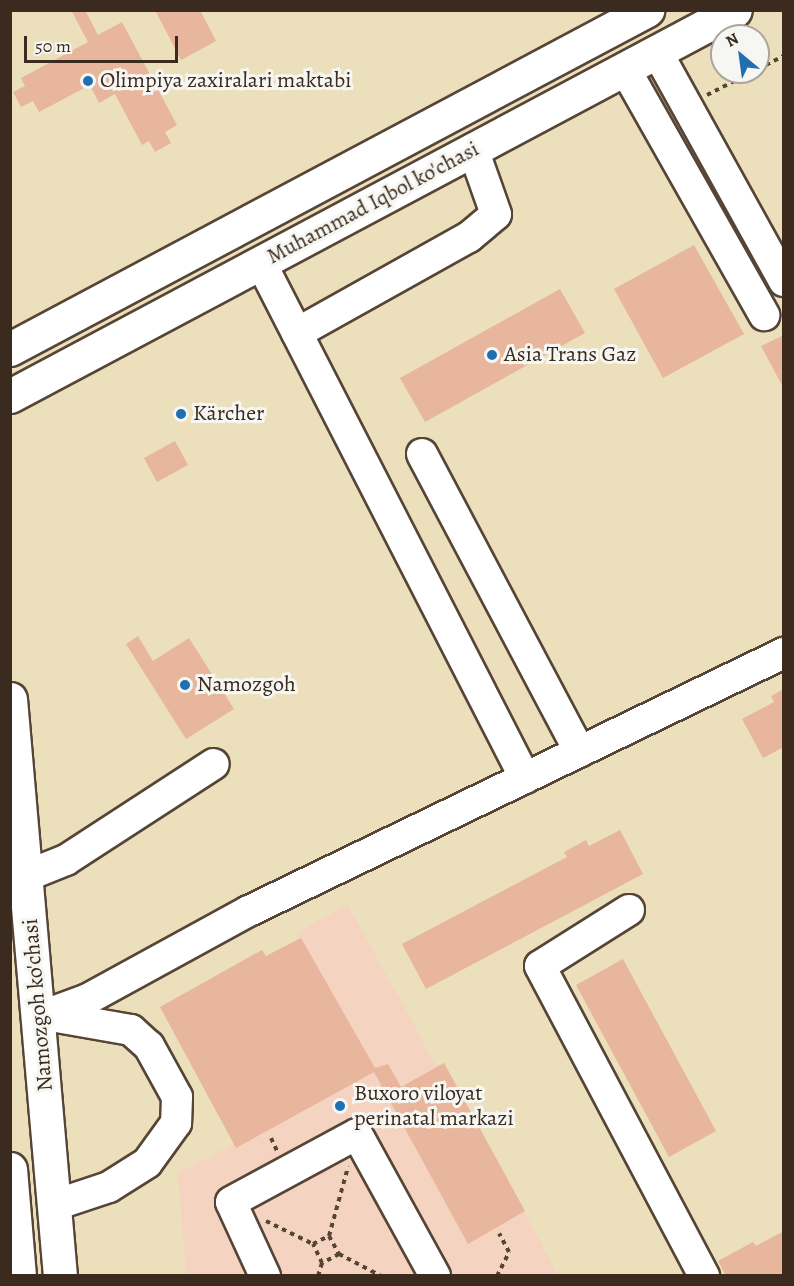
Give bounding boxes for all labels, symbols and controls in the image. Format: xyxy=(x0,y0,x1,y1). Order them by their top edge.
scale bar xyxy=(27,24,182,62)
north arrow xyxy=(710,24,770,84)
text: N xyxy=(722,28,743,52)
text: 50 m xyxy=(35,34,71,58)
place label: Olimpiya zaxiralari maktabi xyxy=(100,68,351,94)
marker: Olimpiya zaxiralari maktabi xyxy=(81,74,95,88)
street label: Muhammad Iqbol ko'chasi xyxy=(263,136,483,270)
place label: Asia Trans Gaz xyxy=(504,342,636,368)
marker: Asia Trans Gaz xyxy=(485,348,499,362)
place label: Kärcher xyxy=(193,401,264,427)
marker: Kärcher xyxy=(174,407,188,421)
place label: Namozgoh xyxy=(197,672,296,698)
marker: Namozgoh xyxy=(178,678,192,692)
street label: Namozgoh ko'chasi xyxy=(17,917,59,1093)
place label: Buxoro viloyat perinatal markazi xyxy=(354,1080,514,1132)
marker: Buxoro viloyat perinatal markazi xyxy=(331,1097,349,1115)

